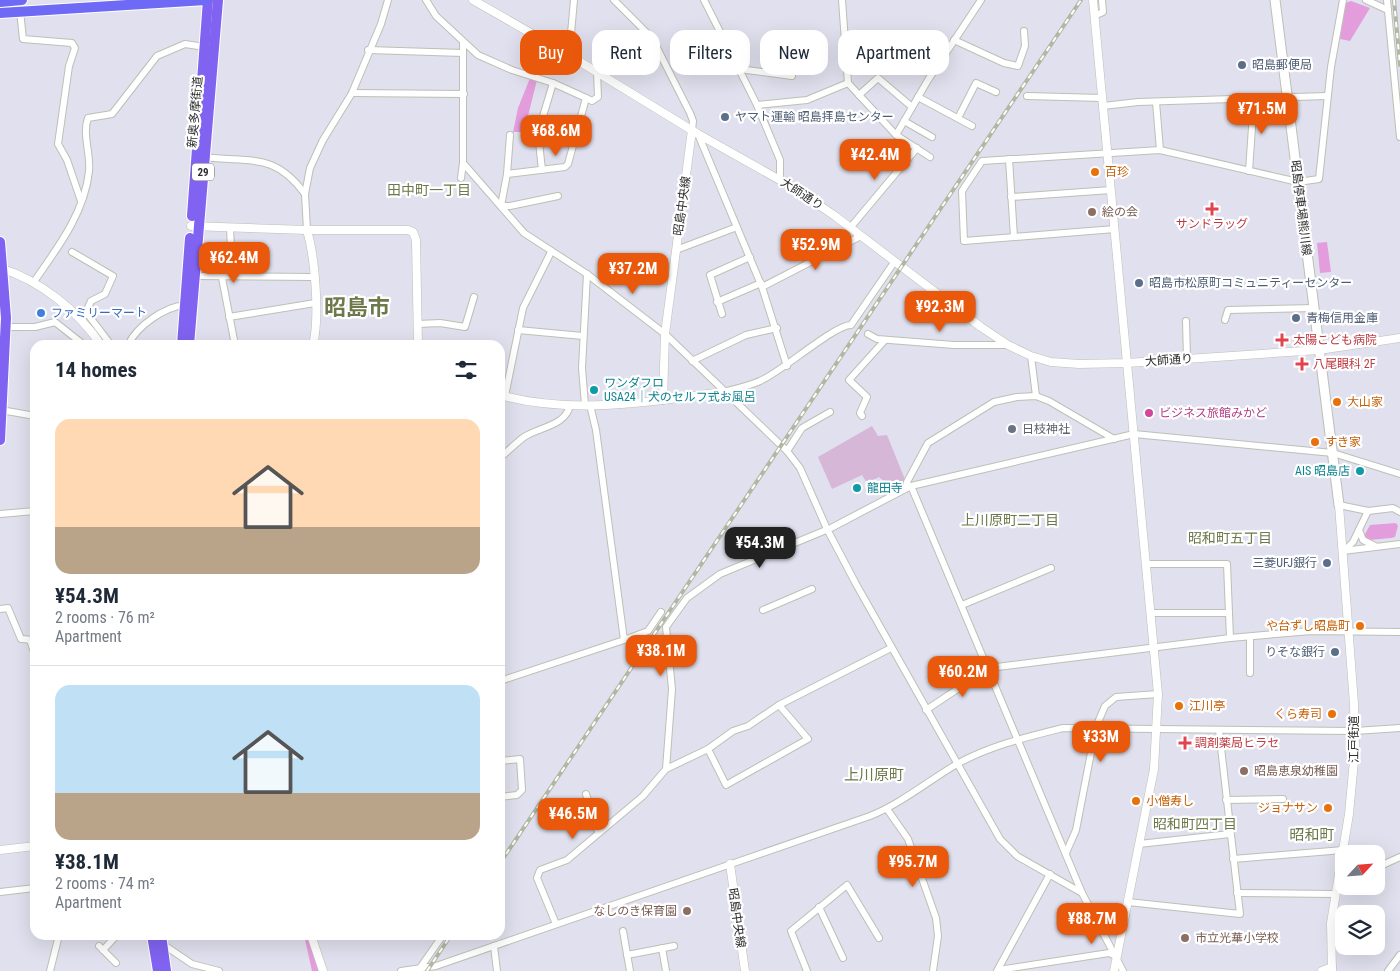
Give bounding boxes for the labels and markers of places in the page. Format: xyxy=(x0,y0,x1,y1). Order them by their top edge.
place label: 昭島郵便局 xyxy=(1252,58,1312,72)
marker: 昭島郵便局 xyxy=(1236,59,1248,71)
pin: ¥71.5M xyxy=(1221,92,1303,135)
place label: ヤマト運輸 昭島拝島センター xyxy=(735,110,894,124)
marker: ヤマト運輸 昭島拝島センター xyxy=(719,111,731,123)
pin: ¥68.6M xyxy=(515,114,597,157)
pin: ¥42.4M xyxy=(834,138,916,181)
place label: 百珍 xyxy=(1105,165,1129,179)
marker: 百珍 xyxy=(1089,166,1101,178)
marker: サンドラッグ xyxy=(1206,203,1218,215)
place label: 絵の会 xyxy=(1102,205,1138,219)
marker: 絵の会 xyxy=(1086,206,1098,218)
place label: サンドラッグ xyxy=(1176,217,1248,231)
pin: ¥52.9M xyxy=(775,228,857,271)
pin: ¥62.4M xyxy=(193,242,275,284)
pin: ¥37.2M xyxy=(592,252,674,295)
place label: 昭島市松原町コミュニティーセンター xyxy=(1149,276,1352,290)
marker: 昭島市松原町コミュニティーセンター xyxy=(1133,277,1145,289)
pin: ¥92.3M xyxy=(899,290,981,333)
place label: ファミリーマート xyxy=(51,306,147,320)
marker: ファミリーマート xyxy=(35,307,47,319)
place label: 青梅信用金庫 xyxy=(1306,311,1378,325)
marker: 青梅信用金庫 xyxy=(1290,312,1302,324)
marker: 太陽こども病院 xyxy=(1275,333,1289,347)
place label: 太陽こども病院 xyxy=(1293,333,1377,347)
marker: 八尾眼科 2F xyxy=(1295,357,1309,371)
place label: 八尾眼科 2F xyxy=(1313,357,1376,371)
place label: ワンダフロ USA24｜犬のセルフ式お風呂 xyxy=(604,376,756,404)
marker: ワンダフロ USA24｜犬のセルフ式お風呂 xyxy=(588,384,600,396)
place label: 大山家 xyxy=(1347,395,1383,409)
marker: 大山家 xyxy=(1331,396,1343,408)
place label: ビジネス旅館みかど xyxy=(1159,406,1267,420)
marker: ビジネス旅館みかど xyxy=(1143,407,1155,419)
place label: 日枝神社 xyxy=(1022,422,1070,436)
marker: 日枝神社 xyxy=(1006,423,1018,435)
place label: すき家 xyxy=(1325,435,1361,449)
marker: すき家 xyxy=(1309,436,1321,448)
place label: AIS 昭島店 xyxy=(1295,464,1350,478)
marker: AIS 昭島店 xyxy=(1354,465,1366,477)
place label: 龍田寺 xyxy=(867,481,903,495)
marker: 龍田寺 xyxy=(851,482,863,494)
pin: ¥54.3M xyxy=(719,526,801,569)
place label: 三菱UFJ銀行 xyxy=(1252,556,1317,570)
marker: 三菱UFJ銀行 xyxy=(1321,557,1333,569)
place label: や台ずし昭島町 xyxy=(1266,619,1350,633)
marker: や台ずし昭島町 xyxy=(1354,620,1366,632)
pin: ¥38.1M xyxy=(620,634,702,677)
place label: りそな銀行 xyxy=(1265,645,1325,659)
marker: りそな銀行 xyxy=(1329,646,1341,658)
pin: ¥60.2M xyxy=(922,656,1004,698)
place label: 江川亭 xyxy=(1189,699,1225,713)
marker: 江川亭 xyxy=(1173,700,1185,712)
place label: くら寿司 xyxy=(1274,707,1322,721)
marker: くら寿司 xyxy=(1326,708,1338,720)
pin: ¥33M xyxy=(1071,720,1131,763)
place label: 調剤薬局ヒラセ xyxy=(1195,736,1279,750)
marker: 調剤薬局ヒラセ xyxy=(1179,737,1191,749)
place label: 昭島恵泉幼稚園 xyxy=(1254,764,1338,778)
marker: 昭島恵泉幼稚園 xyxy=(1238,765,1250,777)
place label: 小僧寿し xyxy=(1146,794,1194,808)
marker: 小僧寿し xyxy=(1130,795,1142,807)
pin: ¥46.5M xyxy=(532,798,614,840)
place label: ジョナサン xyxy=(1258,801,1318,815)
marker: ジョナサン xyxy=(1322,802,1334,814)
pin: ¥95.7M xyxy=(872,846,954,888)
pin: ¥88.7M xyxy=(1051,902,1133,945)
place label: なしのき保育園 xyxy=(593,904,677,918)
marker: なしのき保育園 xyxy=(681,905,693,917)
place label: 市立光華小学校 xyxy=(1195,931,1279,945)
marker: 市立光華小学校 xyxy=(1179,932,1191,944)

